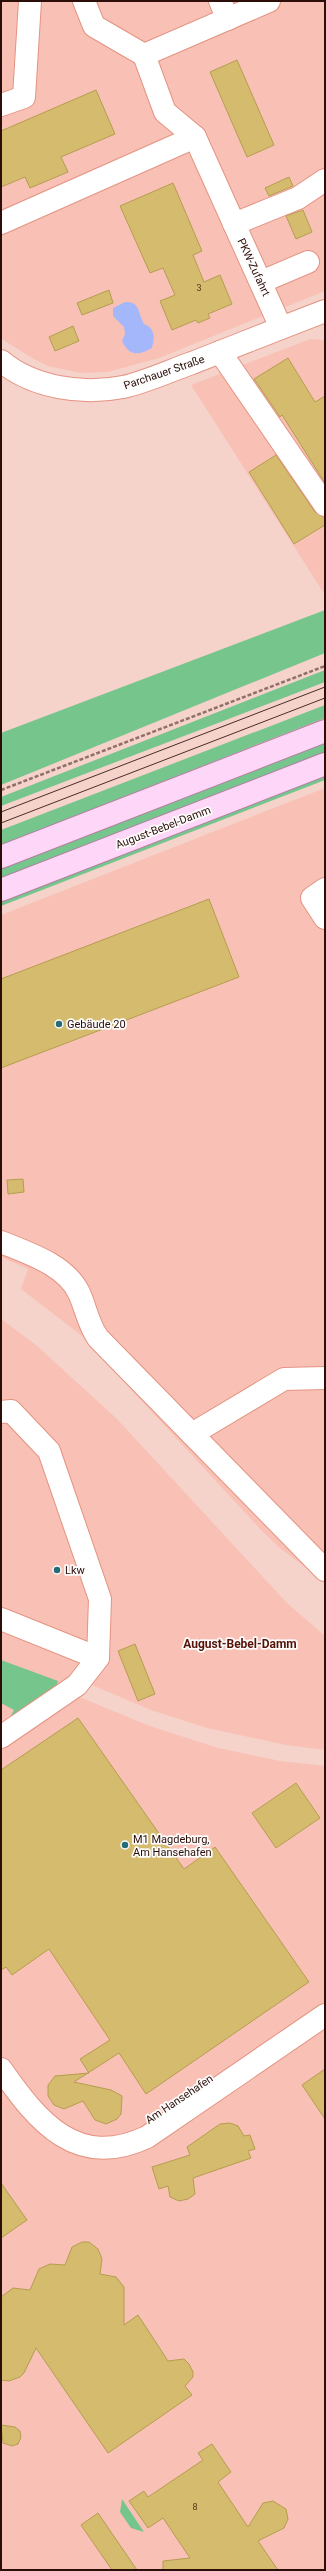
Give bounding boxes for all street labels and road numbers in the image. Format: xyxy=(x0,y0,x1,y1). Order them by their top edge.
street label: PKW-Zufahrt xyxy=(234,236,273,299)
street label: Parchauer Straße xyxy=(122,352,206,392)
street label: August-Bebel-Damm xyxy=(114,803,212,852)
street label: Am Hansehafen xyxy=(143,2072,216,2127)

